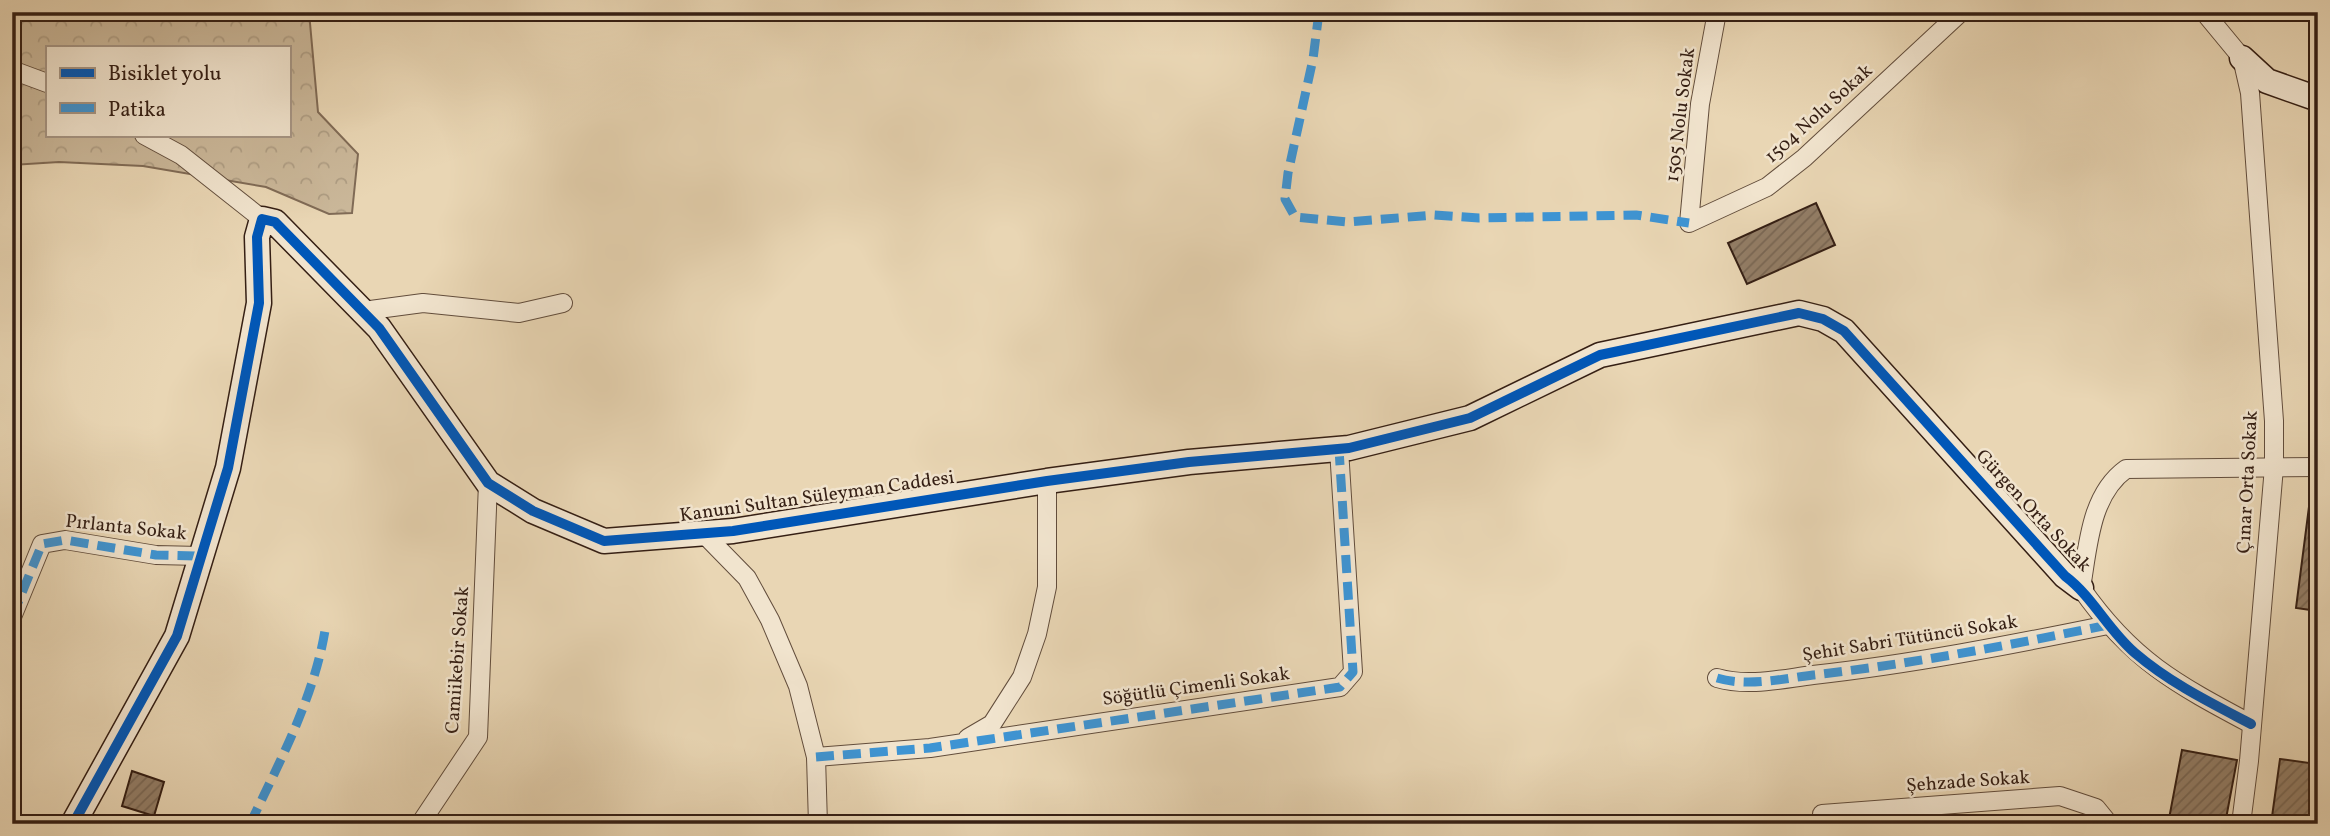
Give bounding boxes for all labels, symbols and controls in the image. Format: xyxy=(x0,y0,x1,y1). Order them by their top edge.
legend xyxy=(46,46,290,136)
street label: 1505 Nolu Sokak xyxy=(1660,46,1702,184)
street label: 1504 Nolu Sokak xyxy=(1759,58,1879,170)
text: Bisiklet yolu xyxy=(108,60,222,89)
text: Patika xyxy=(108,96,166,125)
street label: Çınar Orta Sokak xyxy=(2231,410,2265,554)
street label: Gürgen Orta Sokak xyxy=(1969,444,2097,578)
street label: Kanuni Sultan Süleyman Caddesi xyxy=(678,465,956,529)
street label: Pırlanta Sokak xyxy=(64,509,188,547)
street label: Camiikebir Sokak xyxy=(440,585,476,735)
street label: Şehit Sabri Tütüncü Sokak xyxy=(1800,609,2020,669)
street label: Söğütlü Çimenli Sokak xyxy=(1101,661,1291,713)
street label: Şehzade Sokak xyxy=(1905,765,2031,799)

